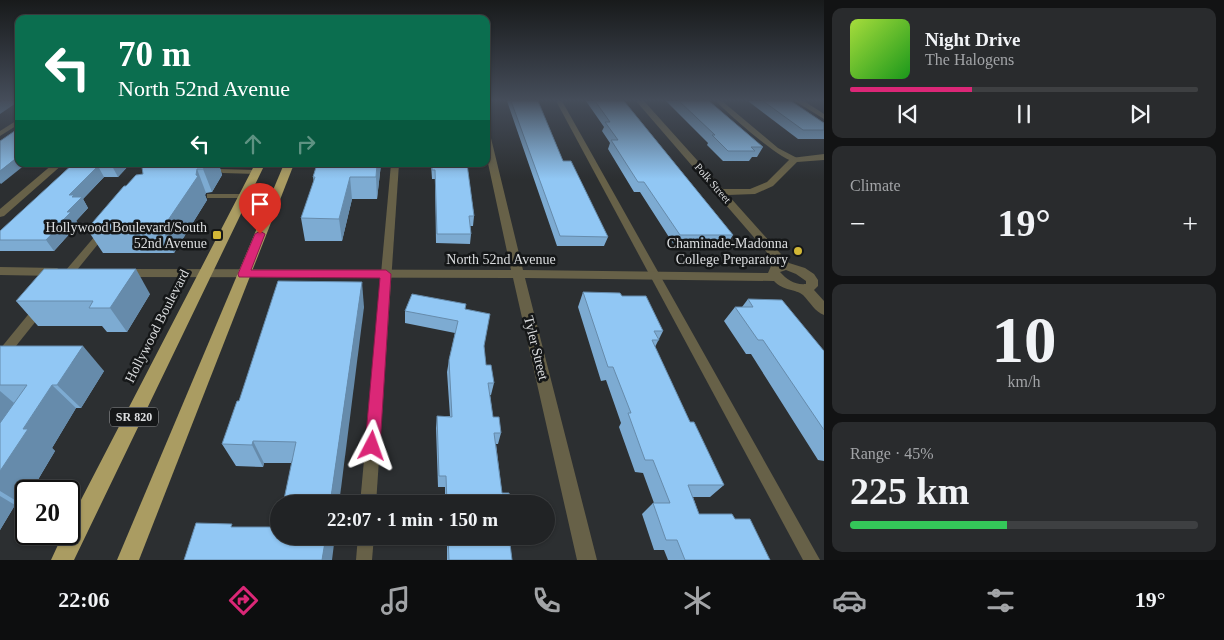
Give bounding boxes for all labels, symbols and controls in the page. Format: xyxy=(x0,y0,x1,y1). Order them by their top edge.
text: Night Drive xyxy=(925,29,1021,50)
icon: left xyxy=(35,35,100,100)
text: 70 m xyxy=(118,35,191,74)
text: The Halogens xyxy=(925,51,1014,68)
text: North 52nd Avenue xyxy=(118,76,290,101)
icon: previous xyxy=(894,100,922,128)
icon: pause xyxy=(1010,100,1038,128)
icon: next xyxy=(1126,100,1154,128)
icon: left xyxy=(186,130,214,158)
icon: ahead xyxy=(239,130,267,158)
icon: right xyxy=(292,130,320,158)
street label: Polk Street xyxy=(693,161,733,205)
text: Climate xyxy=(850,177,901,194)
pin xyxy=(239,183,281,234)
icon: arrive xyxy=(246,190,274,218)
text: 19° xyxy=(997,202,1051,244)
text: − xyxy=(850,208,866,239)
text: + xyxy=(1182,208,1198,239)
place label: Hollywood Boulevard/South 52nd Avenue xyxy=(46,220,207,251)
marker: Hollywood Boulevard/South 52nd Avenue xyxy=(211,229,223,241)
place label: Chaminade-Madonna College Preparatory xyxy=(667,236,789,267)
marker: Chaminade-Madonna College Preparatory xyxy=(792,245,804,257)
street label: North 52nd Avenue xyxy=(446,252,556,267)
street label: Hollywood Boulevard xyxy=(122,267,192,385)
text: 10 xyxy=(992,304,1057,376)
street label: Tyler Street xyxy=(521,314,551,382)
text: km/h xyxy=(1008,373,1040,390)
road number: SR 820 xyxy=(110,408,158,427)
position arrow xyxy=(345,419,397,471)
text: Range · 45% xyxy=(850,445,934,462)
text: 225 km xyxy=(850,470,969,512)
speed limit sign: 20 xyxy=(15,480,80,545)
text: 22:07 · 1 min · 150 m xyxy=(327,509,498,530)
icon: directions xyxy=(226,583,261,618)
icon: music xyxy=(378,583,413,618)
icon: phone xyxy=(529,583,564,618)
icon: climate xyxy=(680,583,715,618)
icon: car xyxy=(832,583,867,618)
icon: filters xyxy=(983,583,1018,618)
text: 22:06 xyxy=(58,587,110,612)
text: 19° xyxy=(1135,587,1166,612)

